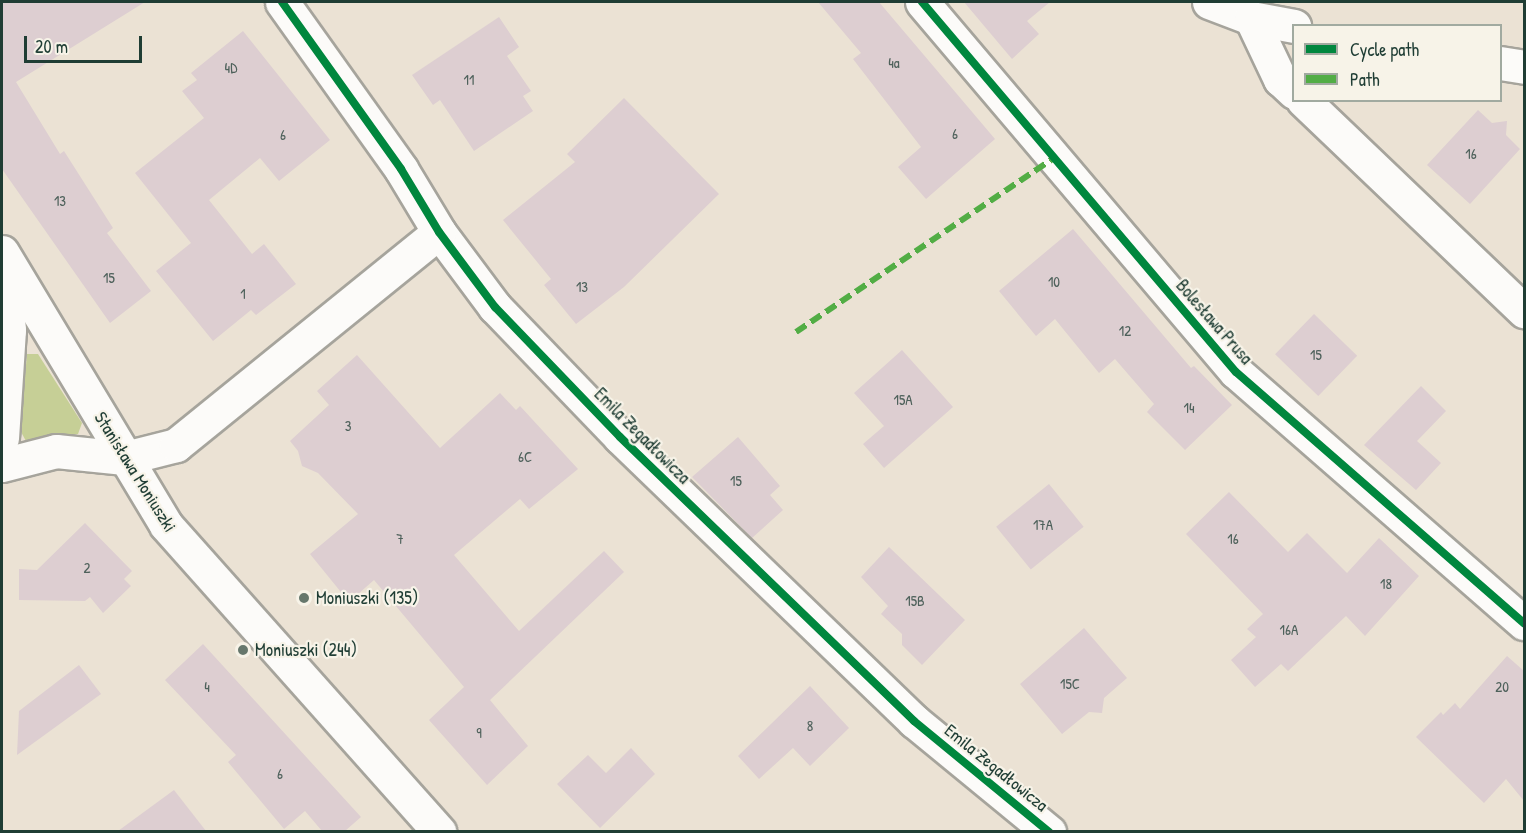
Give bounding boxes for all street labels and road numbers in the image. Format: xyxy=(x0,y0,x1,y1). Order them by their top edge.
street label: Bolesława Prusa xyxy=(1171,275,1257,369)
street label: Emila Zegadłowicza xyxy=(590,384,694,488)
street label: Stanisława Moniuszki xyxy=(89,408,181,536)
street label: Emila Zegadłowicza xyxy=(940,720,1052,816)

